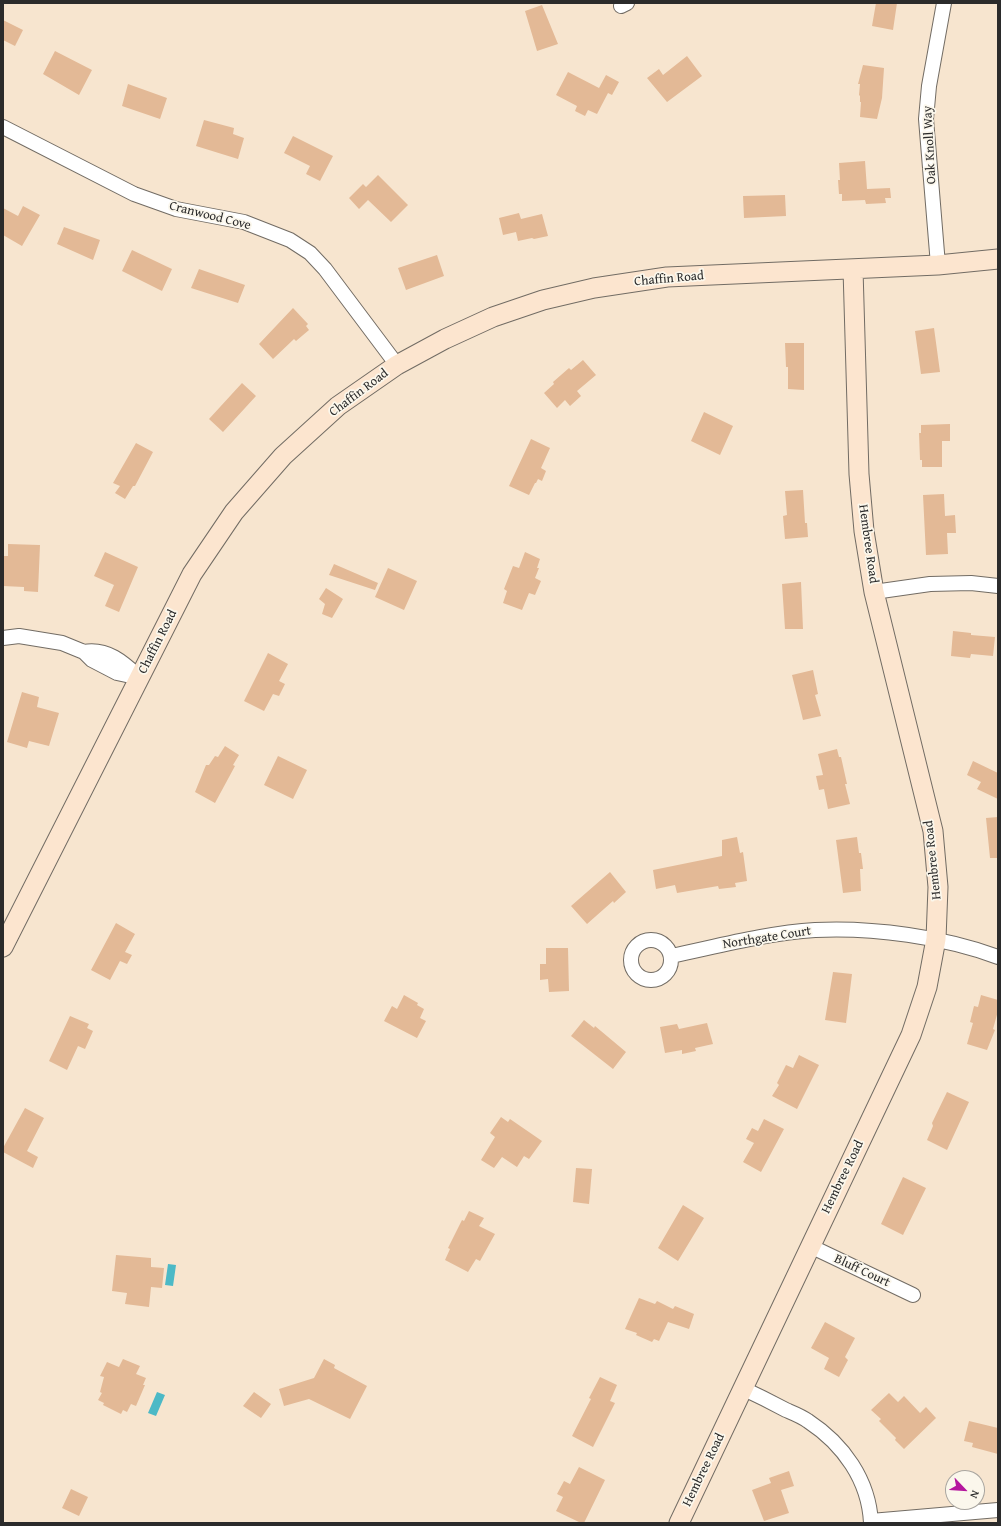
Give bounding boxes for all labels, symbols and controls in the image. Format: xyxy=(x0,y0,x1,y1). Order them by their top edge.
street label: Oak Knoll Way xyxy=(920,105,940,185)
street label: Cranwood Cove xyxy=(168,198,252,234)
street label: Chaffin Road xyxy=(634,268,704,290)
street label: Chaffin Road xyxy=(326,366,392,420)
street label: Hembree Road xyxy=(855,504,881,584)
street label: Chaffin Road xyxy=(135,607,181,677)
street label: Hembree Road xyxy=(921,820,945,900)
street label: Northgate Court xyxy=(722,923,812,953)
street label: Hembree Road xyxy=(819,1138,867,1216)
street label: Bluff Court xyxy=(832,1251,892,1291)
street label: Hembree Road xyxy=(680,1431,728,1509)
north arrow xyxy=(945,1470,985,1510)
text: N xyxy=(966,1488,984,1501)

